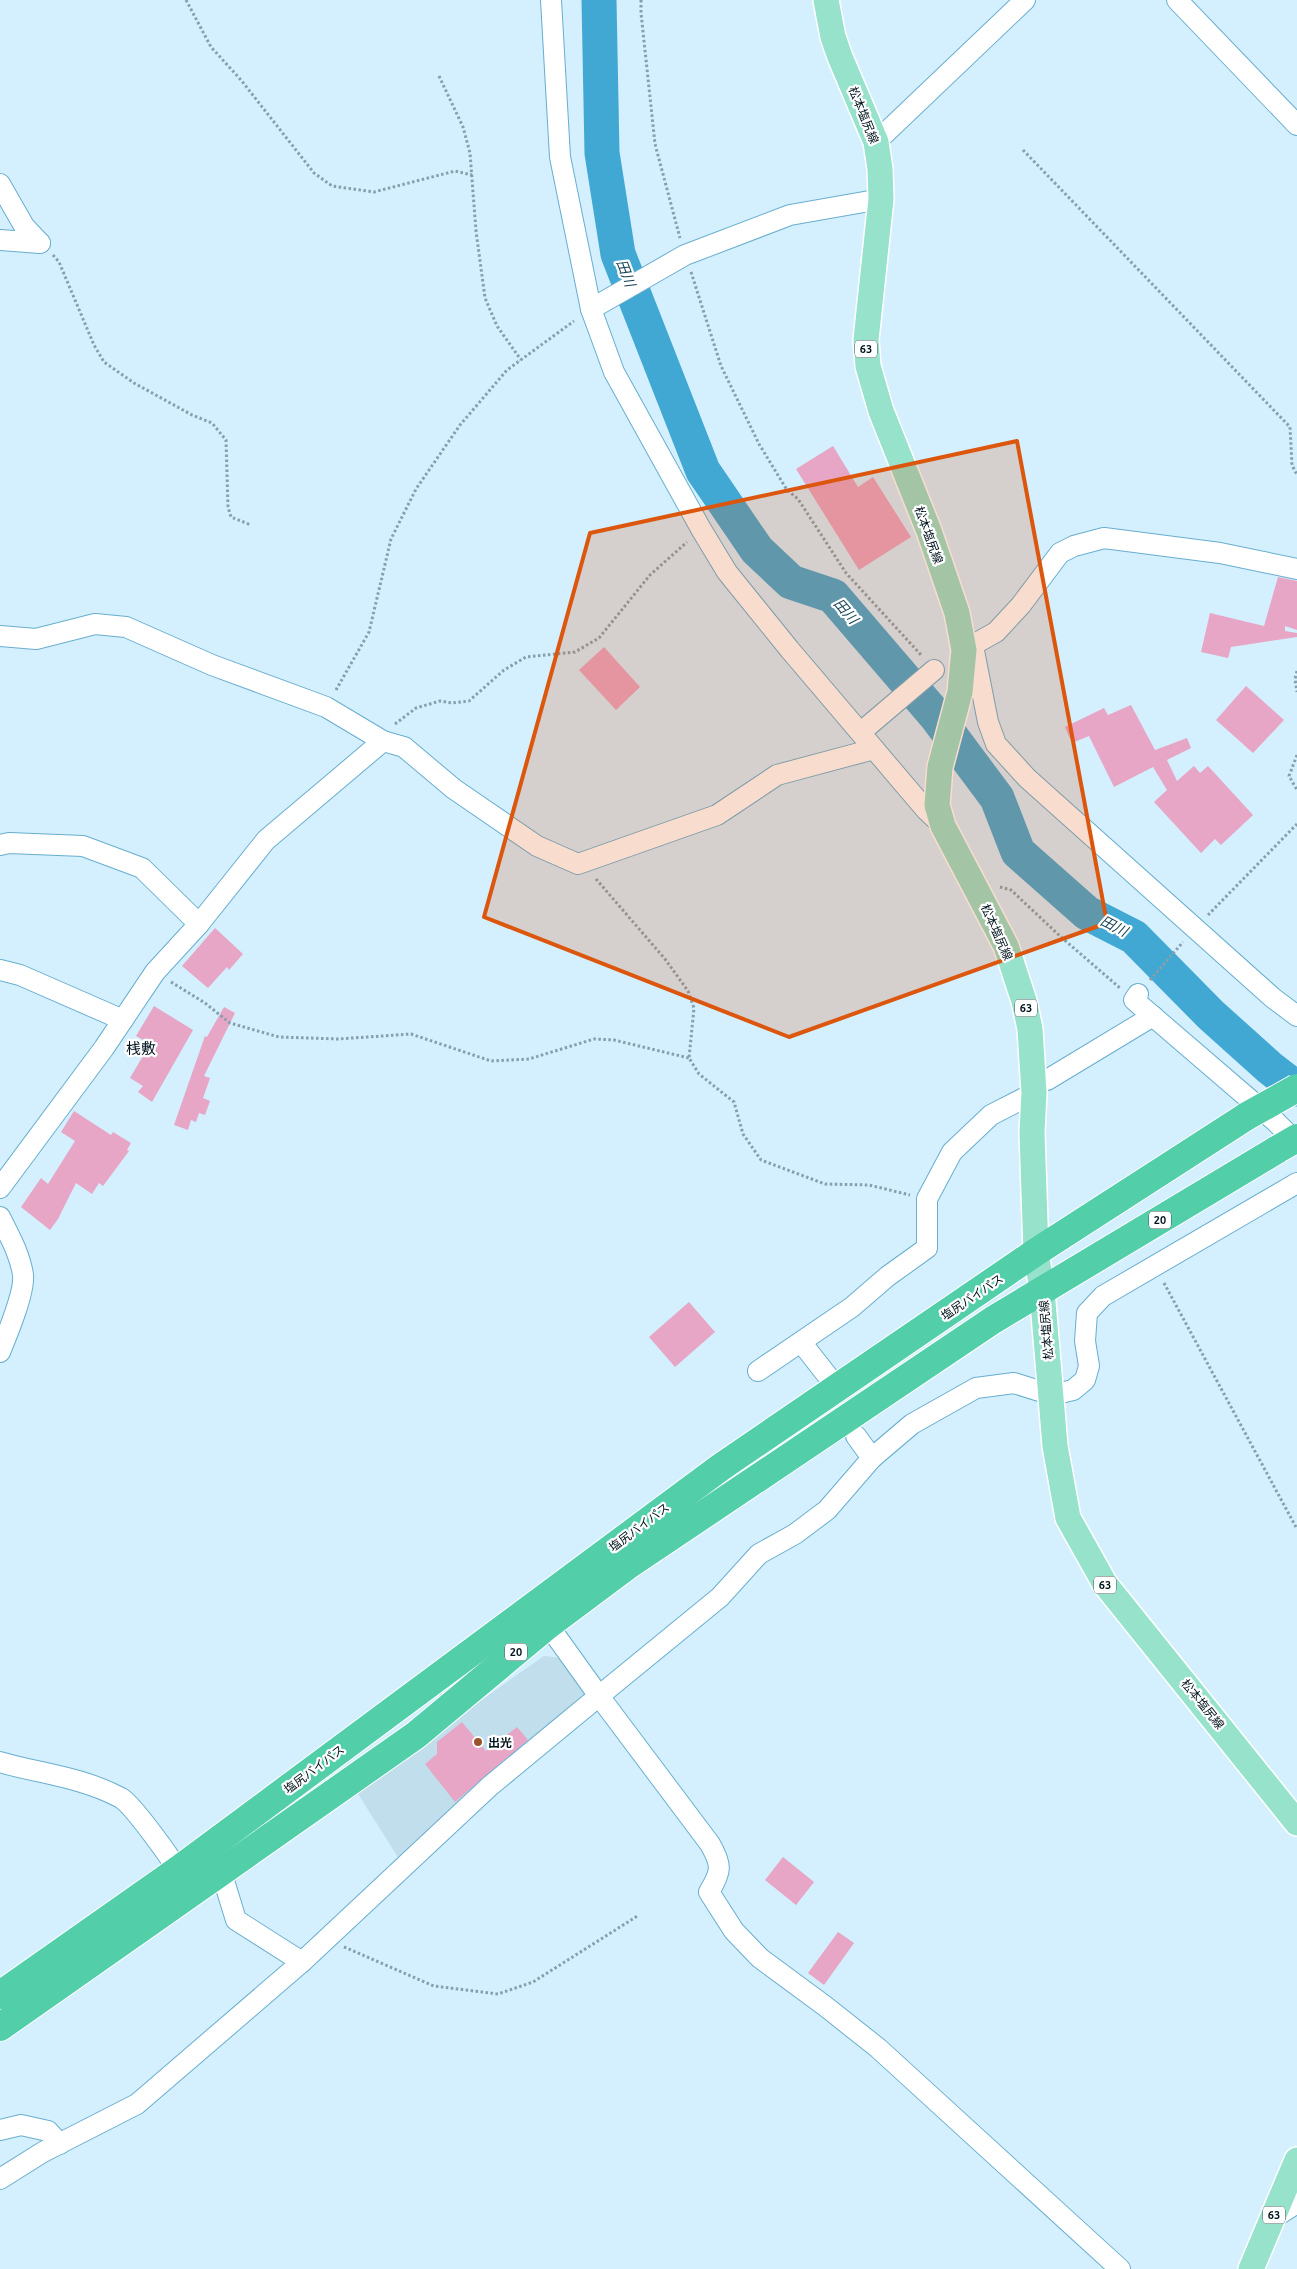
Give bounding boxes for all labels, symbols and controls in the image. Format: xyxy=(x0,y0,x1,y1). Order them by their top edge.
street label: 松本塩尻線 xyxy=(847,85,881,145)
water label: 田川 xyxy=(614,257,639,291)
road number: 63 xyxy=(855,340,877,358)
street label: 松本塩尻線 xyxy=(913,505,945,565)
water label: 田川 xyxy=(831,595,863,628)
street label: 松本塩尻線 xyxy=(979,902,1015,962)
water label: 田川 xyxy=(1098,913,1132,940)
road number: 63 xyxy=(1015,1000,1037,1016)
district label: 桟敷 xyxy=(126,1040,156,1057)
road number: 20 xyxy=(1149,1212,1171,1228)
street label: 塩尻バイパス xyxy=(939,1272,1005,1322)
street label: 松本塩尻線 xyxy=(1037,1300,1055,1360)
street label: 塩尻バイパス xyxy=(606,1500,672,1554)
road number: 63 xyxy=(1094,1576,1116,1594)
road number: 20 xyxy=(505,1644,527,1660)
street label: 松本塩尻線 xyxy=(1179,1677,1227,1731)
marker: 出光 xyxy=(472,1736,484,1748)
place label: 出光 xyxy=(488,1736,512,1749)
street label: 塩尻バイパス xyxy=(281,1742,347,1796)
road number: 63 xyxy=(1263,2206,1285,2224)

